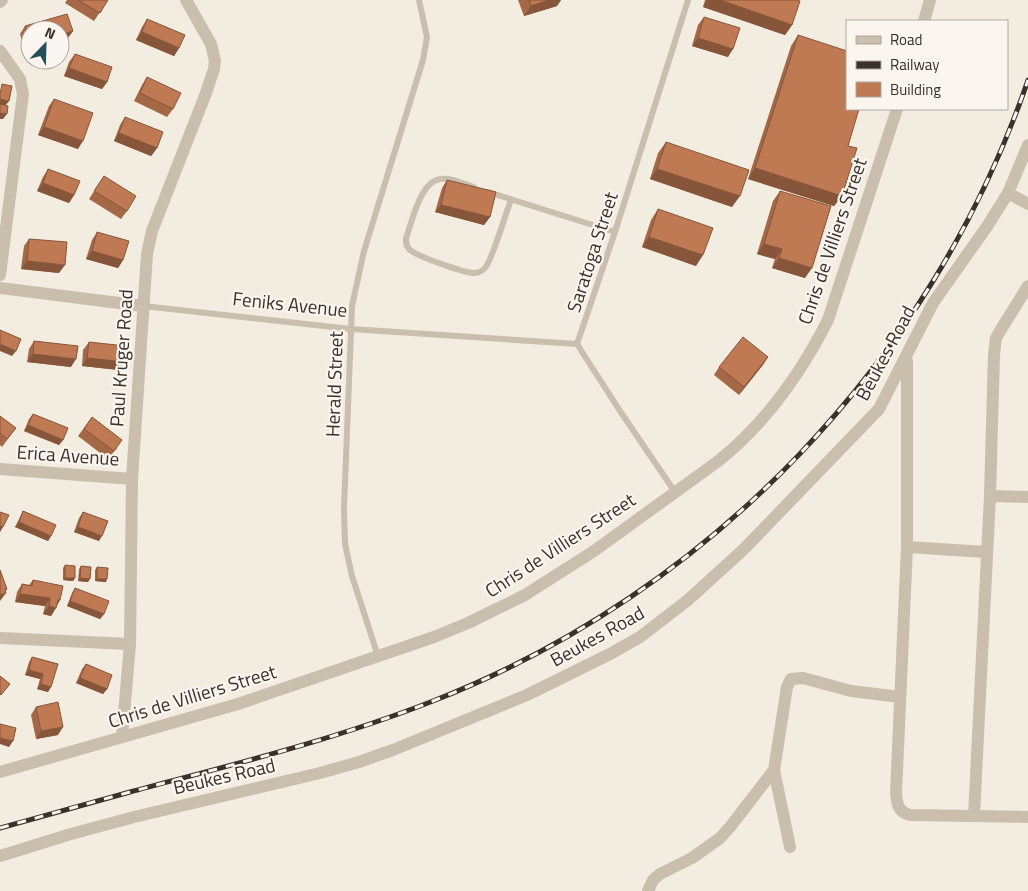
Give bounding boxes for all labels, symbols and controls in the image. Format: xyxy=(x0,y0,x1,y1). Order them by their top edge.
north arrow xyxy=(20,20,70,70)
legend xyxy=(846,20,1008,110)
text: N xyxy=(42,21,59,44)
text: Road xyxy=(890,28,922,51)
text: Railway xyxy=(890,53,940,76)
text: Building xyxy=(890,78,941,101)
street label: Chris de Villiers Street xyxy=(789,153,874,328)
street label: Saratoga Street xyxy=(558,188,625,316)
street label: Feniks Avenue xyxy=(231,283,349,324)
street label: Paul Kruger Road xyxy=(101,288,140,428)
street label: Beukes Road xyxy=(847,300,922,405)
street label: Herald Street xyxy=(317,330,350,437)
street label: Erica Avenue xyxy=(16,436,120,473)
street label: Chris de Villiers Street xyxy=(479,485,641,604)
street label: Beukes Road xyxy=(544,598,649,673)
street label: Chris de Villiers Street xyxy=(104,656,280,735)
street label: Beukes Road xyxy=(170,750,278,801)

